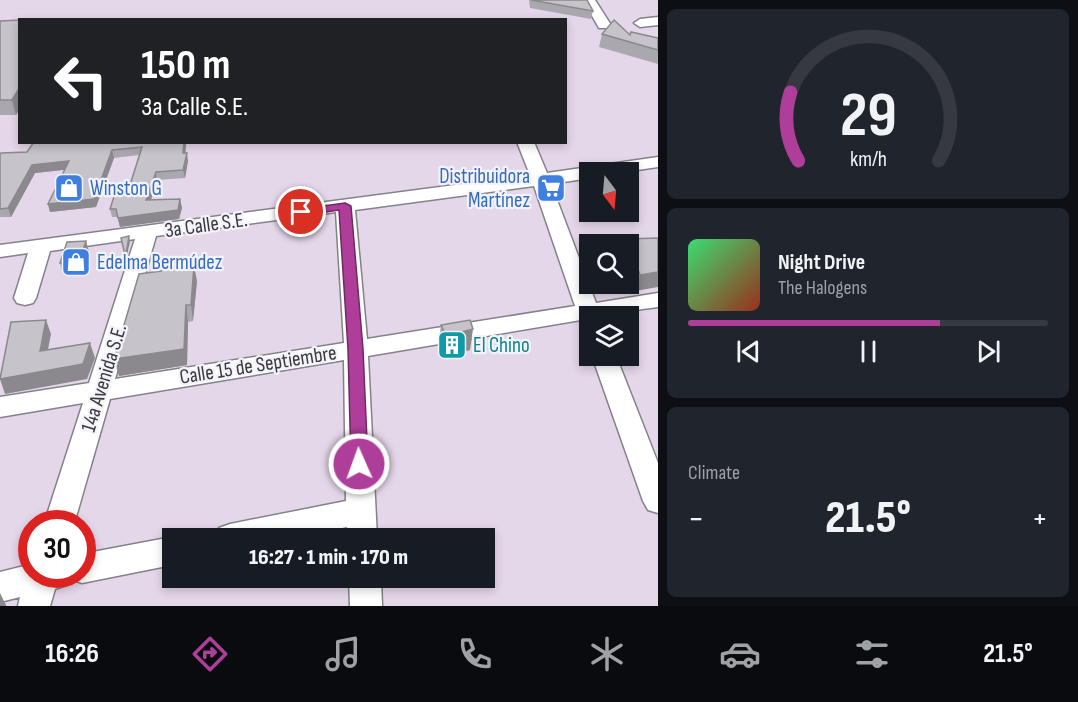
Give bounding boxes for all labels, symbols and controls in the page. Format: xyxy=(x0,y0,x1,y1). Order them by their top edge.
text: 150 m xyxy=(141,40,230,91)
icon: left xyxy=(42,42,120,120)
text: 29 xyxy=(840,79,896,154)
text: 3a Calle S.E. xyxy=(141,91,248,123)
text: km/h xyxy=(849,147,887,172)
north arrow xyxy=(579,162,639,222)
map controls xyxy=(579,162,639,366)
place label: Distribuidora Martínez xyxy=(439,164,530,213)
shop icon: Winston G xyxy=(53,172,85,204)
supermarket icon: Distribuidora Martínez xyxy=(535,172,567,204)
place label: Winston G xyxy=(90,176,162,201)
pin xyxy=(275,186,326,237)
icon: arrive xyxy=(284,195,317,228)
street label: 3a Calle S.E. xyxy=(163,207,249,243)
button: search xyxy=(579,234,639,294)
shop icon: Edelma Bermúdez xyxy=(60,246,92,278)
text: Night Drive xyxy=(778,249,865,276)
place label: Edelma Bermúdez xyxy=(97,250,223,275)
text: The Halogens xyxy=(778,276,867,300)
button: layers xyxy=(579,306,639,366)
street label: 14a Avenida S.E. xyxy=(76,321,132,435)
building icon: El Chino xyxy=(436,329,468,361)
place label: El Chino xyxy=(473,333,530,358)
icon: previous xyxy=(732,335,765,368)
icon: pause xyxy=(852,335,885,368)
icon: next xyxy=(972,335,1005,368)
street label: Calle 15 de Septiembre xyxy=(178,340,338,390)
position arrow xyxy=(327,432,391,496)
text: Climate xyxy=(688,461,740,485)
text: 21.5° xyxy=(825,491,911,546)
text: − xyxy=(688,499,704,539)
text: + xyxy=(1032,499,1048,539)
speed limit sign: 30 xyxy=(18,510,96,588)
text: 16:27 · 1 min · 170 m xyxy=(249,544,408,571)
icon: directions xyxy=(189,633,231,675)
icon: music xyxy=(322,633,364,675)
icon: phone xyxy=(454,633,496,675)
icon: climate xyxy=(586,633,628,675)
icon: car xyxy=(719,633,761,675)
icon: filters xyxy=(851,633,893,675)
text: 16:26 xyxy=(45,638,99,670)
text: 21.5° xyxy=(983,638,1033,670)

